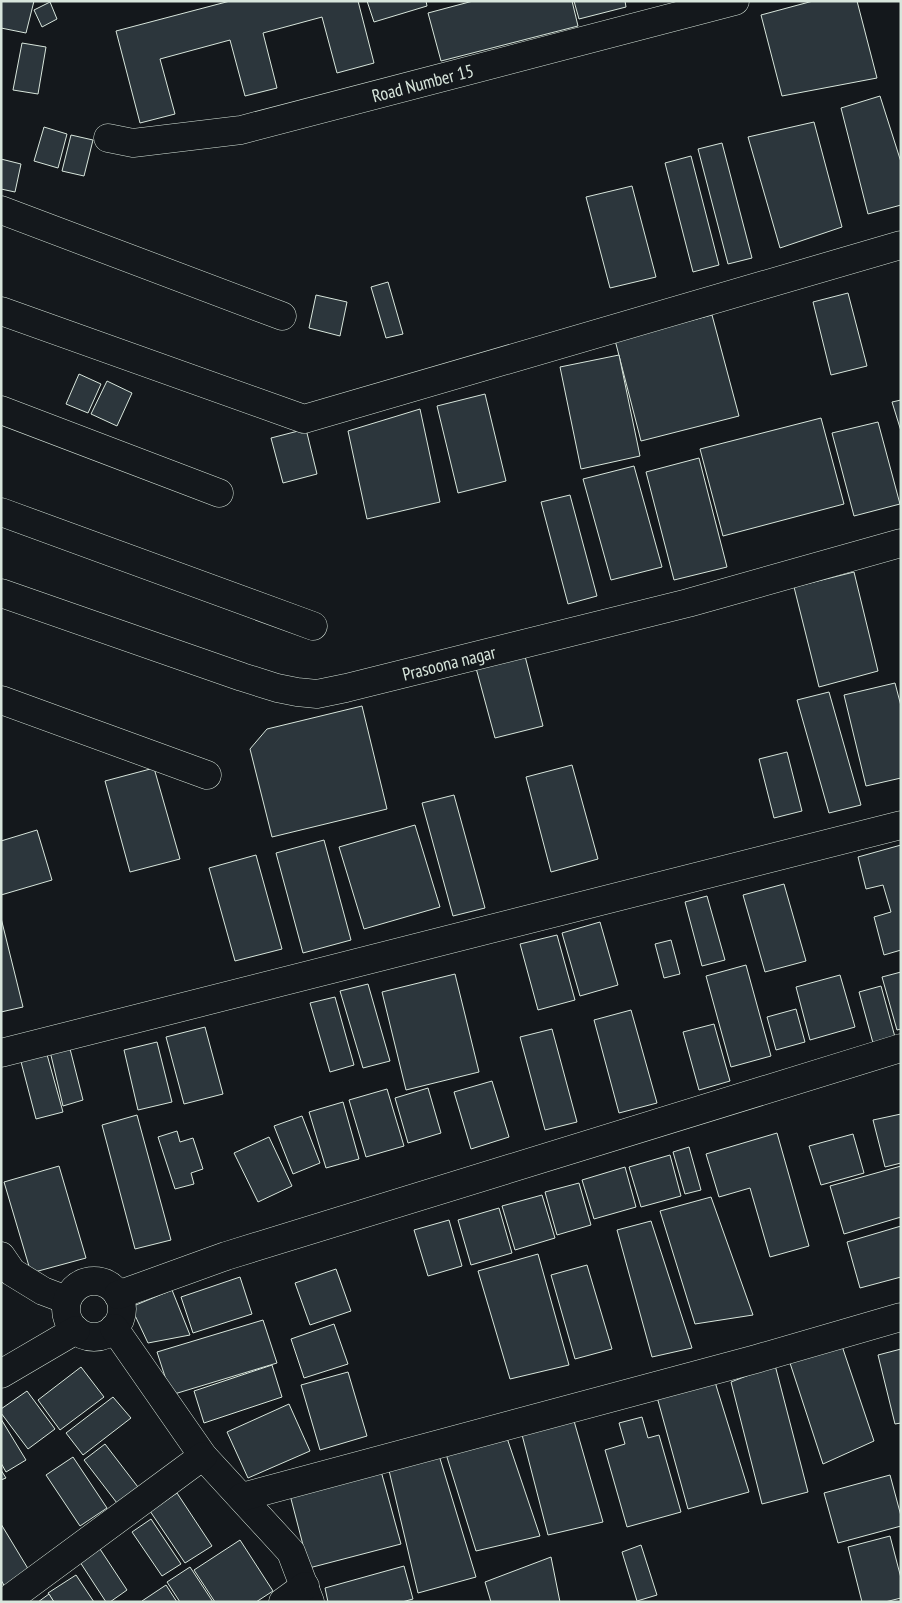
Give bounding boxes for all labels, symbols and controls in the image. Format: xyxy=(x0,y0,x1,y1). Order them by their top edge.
street label: Road Number 15 xyxy=(369,58,476,107)
street label: Prasoona nagar xyxy=(400,640,498,685)

